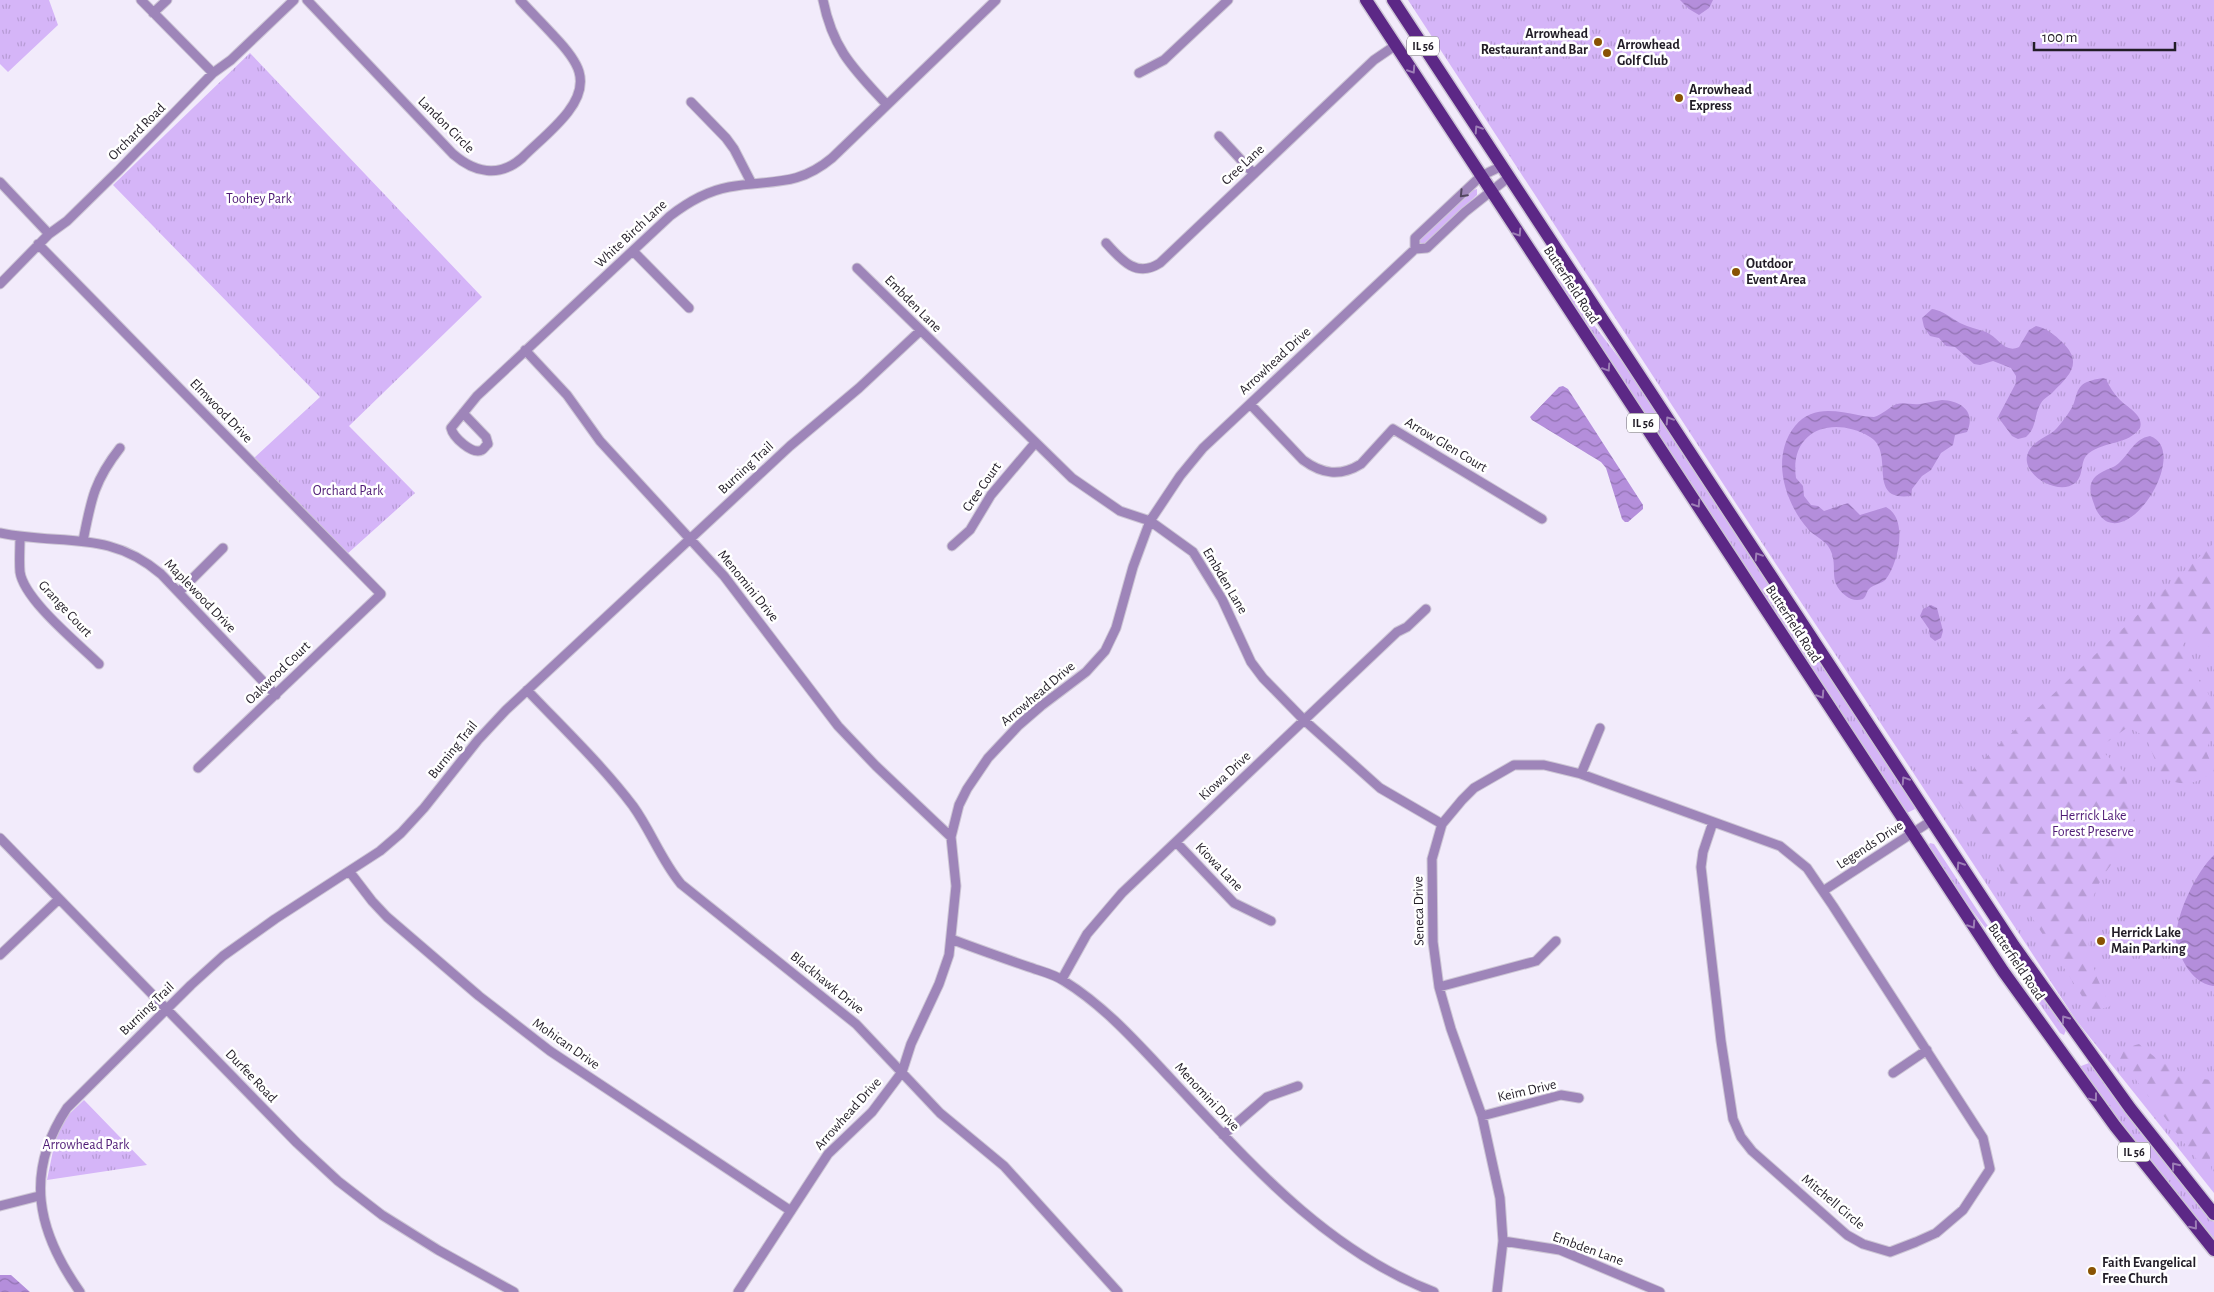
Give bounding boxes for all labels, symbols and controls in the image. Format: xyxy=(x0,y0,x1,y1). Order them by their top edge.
scale bar xyxy=(2034,20,2175,52)
place label: Arrowhead Restaurant and Bar xyxy=(1481,27,1589,57)
text: 100 m xyxy=(2042,30,2077,45)
road number: IL 56 xyxy=(1407,36,1439,56)
marker: Arrowhead Restaurant and Bar xyxy=(1592,36,1604,48)
place label: Arrowhead Golf Club xyxy=(1617,38,1680,68)
marker: Arrowhead Golf Club xyxy=(1601,47,1613,59)
one-way arrow xyxy=(1406,64,1415,74)
place label: Arrowhead Express xyxy=(1689,83,1752,113)
marker: Arrowhead Express xyxy=(1673,92,1685,104)
street label: Landon Circle xyxy=(415,94,477,156)
street label: Orchard Road xyxy=(106,101,168,163)
one-way arrow xyxy=(1475,125,1484,135)
street label: Cree Lane xyxy=(1219,142,1267,188)
one-way arrow xyxy=(1460,188,1469,197)
park label: Toohey Park xyxy=(226,192,293,206)
street label: White Birch Lane xyxy=(592,197,670,271)
one-way arrow xyxy=(1512,227,1521,236)
street label: Butterfield Road xyxy=(1541,244,1601,326)
place label: Outdoor Event Area xyxy=(1746,257,1807,287)
marker: Outdoor Event Area xyxy=(1730,266,1742,278)
street label: Embden Lane xyxy=(882,273,944,335)
street label: Arrowhead Drive xyxy=(1237,325,1313,397)
one-way arrow xyxy=(1601,363,1611,372)
street label: Elmwood Drive xyxy=(187,376,255,446)
road number: IL 56 xyxy=(1627,413,1659,432)
street label: Arrow Glen Court xyxy=(1403,415,1490,475)
one-way arrow xyxy=(1666,417,1675,426)
street label: Burning Trail xyxy=(716,439,776,497)
street label: Cree Court xyxy=(960,459,1004,514)
park label: Orchard Park xyxy=(313,484,384,498)
one-way arrow xyxy=(1690,499,1700,508)
street label: Embden Lane xyxy=(1200,546,1250,616)
street label: Menomini Drive xyxy=(715,547,781,625)
one-way arrow xyxy=(1755,553,1764,562)
street label: Maplewood Drive xyxy=(162,557,238,635)
street label: Grange Court xyxy=(35,578,95,640)
street label: Butterfield Road xyxy=(1763,583,1823,665)
street label: Oakwood Court xyxy=(243,638,314,707)
street label: Arrowhead Drive xyxy=(998,659,1078,729)
one-way arrow xyxy=(1815,690,1825,699)
street label: Burning Trail xyxy=(426,719,480,781)
street label: Kiowa Drive xyxy=(1197,749,1253,803)
one-way arrow xyxy=(1901,776,1911,785)
park label: Herrick Lake Forest Preserve xyxy=(2052,809,2134,839)
street label: Legends Drive xyxy=(1834,818,1906,872)
street label: Kiowa Lane xyxy=(1193,840,1245,894)
one-way arrow xyxy=(1957,861,1966,871)
street label: Seneca Drive xyxy=(1411,876,1427,946)
one-way arrow xyxy=(1966,920,1976,929)
street label: Butterfield Road xyxy=(1985,921,2047,1003)
place label: Herrick Lake Main Parking xyxy=(2111,926,2187,956)
marker: Herrick Lake Main Parking xyxy=(2095,935,2107,947)
street label: Blackhawk Drive xyxy=(788,949,866,1017)
street label: Burning Trail xyxy=(117,980,177,1038)
one-way arrow xyxy=(2062,1015,2071,1025)
street label: Mohican Drive xyxy=(530,1016,602,1072)
street label: Durfee Road xyxy=(222,1047,280,1105)
street label: Menomini Drive xyxy=(1172,1060,1242,1134)
street label: Arrowhead Drive xyxy=(812,1075,884,1153)
street label: Keim Drive xyxy=(1496,1077,1558,1105)
one-way arrow xyxy=(2088,1092,2097,1102)
park label: Arrowhead Park xyxy=(42,1138,130,1152)
road number: IL 56 xyxy=(2118,1142,2150,1162)
one-way arrow xyxy=(2173,1163,2181,1172)
street label: Mitchell Circle xyxy=(1799,1172,1867,1232)
one-way arrow xyxy=(2188,1220,2196,1229)
street label: Embden Lane xyxy=(1551,1230,1625,1268)
place label: Faith Evangelical Free Church xyxy=(2102,1256,2196,1286)
marker: Faith Evangelical Free Church xyxy=(2086,1265,2098,1277)

